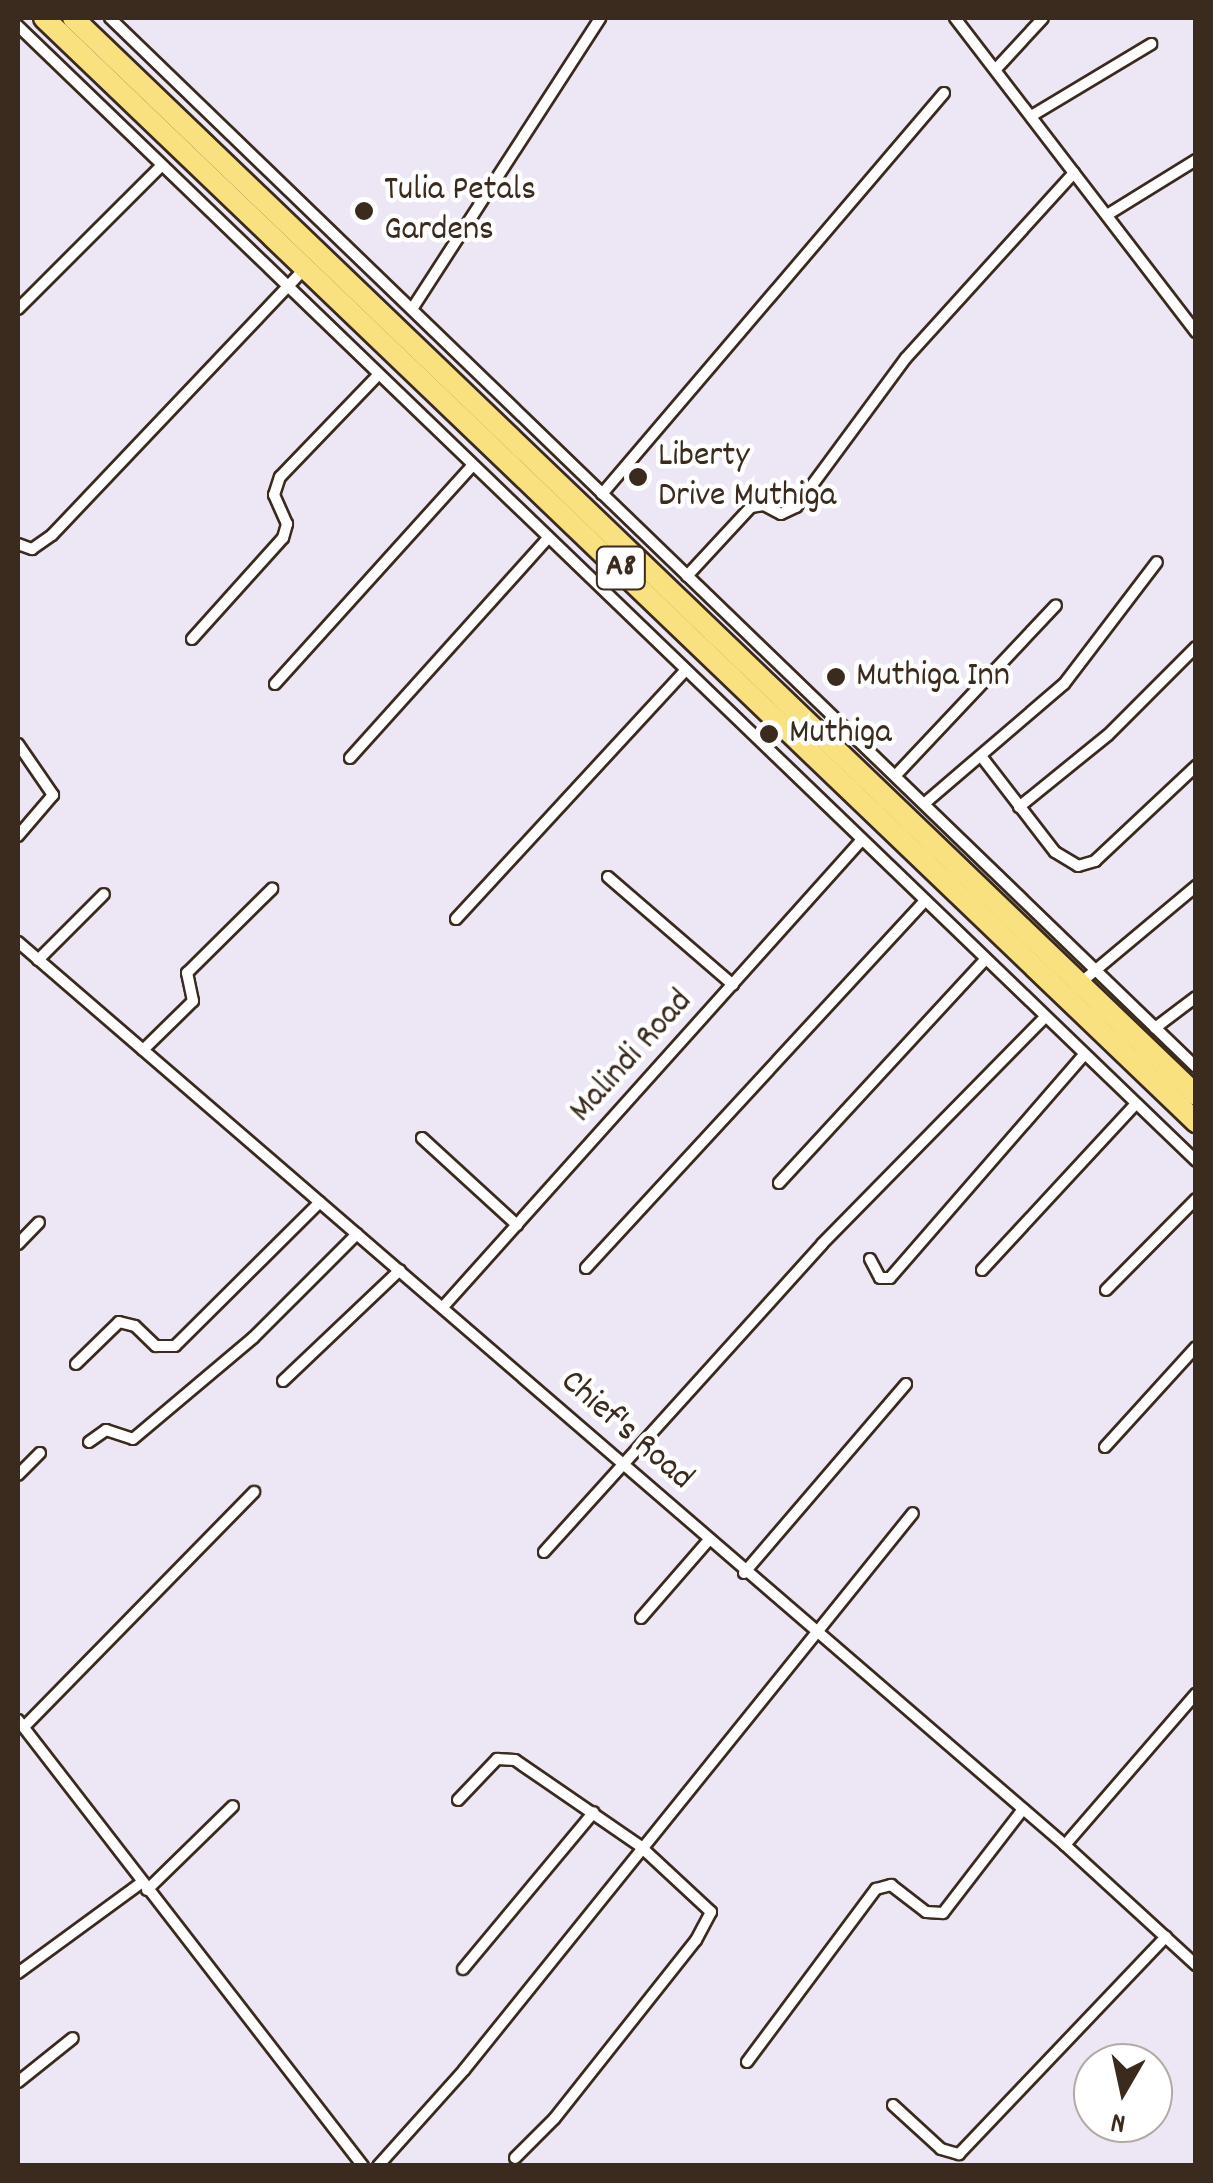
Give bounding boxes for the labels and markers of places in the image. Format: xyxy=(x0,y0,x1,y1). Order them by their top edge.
place label: Tulia Petals Gardens xyxy=(384,170,536,252)
marker: Tulia Petals Gardens xyxy=(353,200,375,222)
place label: Liberty Drive Muthiga xyxy=(658,436,836,518)
marker: Liberty Drive Muthiga xyxy=(627,466,649,488)
place label: Muthiga Inn xyxy=(856,656,1010,698)
marker: Muthiga Inn xyxy=(825,666,847,688)
place label: Muthiga xyxy=(789,713,892,755)
marker: Muthiga xyxy=(758,723,780,745)

